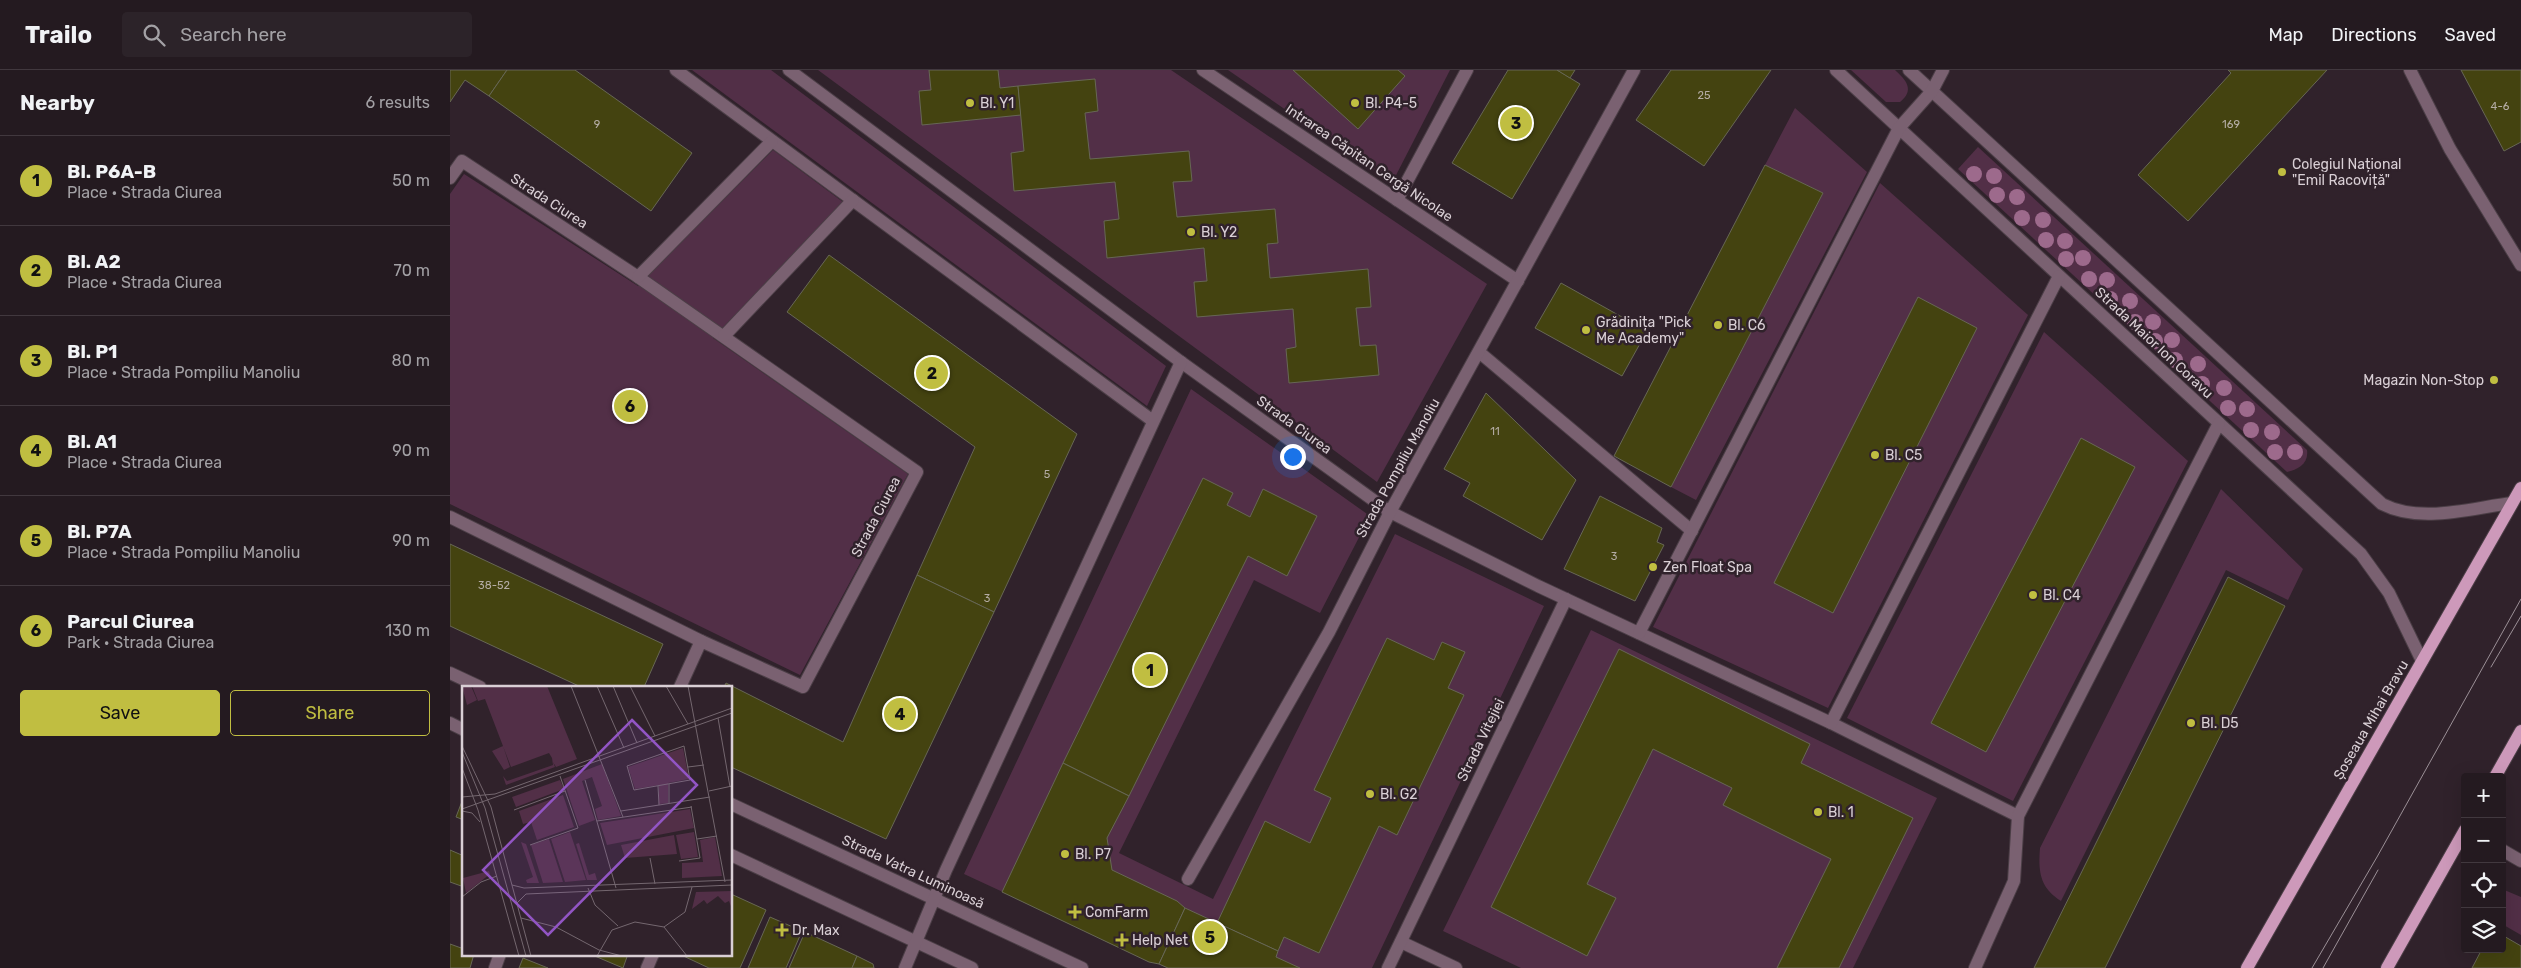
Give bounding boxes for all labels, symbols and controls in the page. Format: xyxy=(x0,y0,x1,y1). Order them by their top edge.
search box xyxy=(122,12,472,57)
text: Trailo xyxy=(25,21,92,49)
icon: search xyxy=(140,21,168,49)
text: Search here xyxy=(180,23,287,46)
text: Map xyxy=(2268,24,2303,46)
text: Directions xyxy=(2331,24,2417,46)
text: Saved xyxy=(2445,24,2496,46)
house number: 25 xyxy=(1698,89,1711,102)
text: Nearby xyxy=(20,90,95,115)
text: 6 results xyxy=(365,93,430,112)
place label: Bl. Y1 xyxy=(980,95,1014,112)
place label: Bl. P4-5 xyxy=(1365,95,1417,112)
marker: Bl. Y1 xyxy=(964,97,976,109)
marker: Bl. P4-5 xyxy=(1349,97,1361,109)
street label: Intrarea Căpitan Cergă Nicolae xyxy=(1282,100,1456,226)
house number: 4-6 xyxy=(2491,100,2510,113)
pin: 3 xyxy=(1500,104,1532,142)
house number: 9 xyxy=(594,118,600,131)
house number: 169 xyxy=(2222,118,2240,131)
place label: Colegiul Național "Emil Racoviță" xyxy=(2292,156,2402,189)
text: Bl. P6A-B xyxy=(67,160,156,183)
marker: Colegiul Național "Emil Racoviță" xyxy=(2276,166,2288,178)
street label: Strada Ciurea xyxy=(507,170,591,232)
text: 1 xyxy=(32,171,40,190)
text: 50 m xyxy=(392,171,430,190)
text: Place · Strada Ciurea xyxy=(67,183,222,202)
place label: Bl. Y2 xyxy=(1201,224,1237,241)
marker: Bl. Y2 xyxy=(1185,226,1197,238)
text: Bl. A2 xyxy=(67,250,121,273)
text: 2 xyxy=(31,261,41,280)
text: 70 m xyxy=(393,261,430,280)
text: Place · Strada Ciurea xyxy=(67,273,222,292)
street label: Strada Maior Ion Coravu xyxy=(2091,284,2217,402)
place label: Grădinița "Pick Me Academy" xyxy=(1596,314,1692,347)
place label: Bl. C6 xyxy=(1728,317,1765,334)
marker: Bl. C6 xyxy=(1712,319,1724,331)
marker: Grădinița "Pick Me Academy" xyxy=(1580,324,1592,336)
text: Bl. P1 xyxy=(67,340,118,363)
text: 3 xyxy=(31,351,41,370)
text: 80 m xyxy=(392,351,430,370)
pin: 2 xyxy=(916,354,948,392)
text: Place · Strada Pompiliu Manoliu xyxy=(67,363,300,382)
place label: Magazin Non-Stop xyxy=(2363,372,2484,389)
marker: Magazin Non-Stop xyxy=(2488,374,2500,386)
pin: 6 xyxy=(614,387,646,425)
street label: Strada Ciurea xyxy=(1253,392,1335,458)
street label: Strada Pompiliu Manoliu xyxy=(1353,395,1443,541)
house number: 11 xyxy=(1490,425,1500,438)
text: Bl. A1 xyxy=(67,430,117,453)
text: 4 xyxy=(31,441,41,460)
text: 90 m xyxy=(392,441,430,460)
your location xyxy=(1280,444,1306,470)
place label: Bl. C5 xyxy=(1885,447,1922,464)
marker: Bl. C5 xyxy=(1869,449,1881,461)
text: Place · Strada Ciurea xyxy=(67,453,222,472)
house number: 5 xyxy=(1044,468,1051,481)
street label: Strada Ciurea xyxy=(848,474,904,560)
text: Bl. P7A xyxy=(67,520,132,543)
text: 5 xyxy=(31,531,41,550)
text: 90 m xyxy=(392,531,430,550)
text: Place · Strada Pompiliu Manoliu xyxy=(67,543,300,562)
house number: 3 xyxy=(1611,550,1618,563)
place label: Zen Float Spa xyxy=(1663,559,1752,576)
marker: Zen Float Spa xyxy=(1647,561,1659,573)
house number: 38-52 xyxy=(478,579,510,592)
place label: Bl. C4 xyxy=(2043,587,2081,604)
marker: Bl. C4 xyxy=(2027,589,2039,601)
house number: 3 xyxy=(984,592,991,605)
text: Parcul Ciurea xyxy=(67,610,194,633)
text: 6 xyxy=(31,621,41,640)
text: 130 m xyxy=(385,621,430,640)
text: Park · Strada Ciurea xyxy=(67,633,214,652)
pin: 1 xyxy=(1134,651,1166,689)
street label: Șoseaua Mihai Bravu xyxy=(2330,657,2412,783)
inset map xyxy=(462,686,732,956)
button: Save xyxy=(20,690,220,736)
button: Share xyxy=(230,690,430,736)
pin: 4 xyxy=(884,695,916,733)
street label: Strada Vitejiei xyxy=(1454,696,1508,784)
place label: Bl. D5 xyxy=(2201,715,2239,732)
marker: Bl. D5 xyxy=(2185,717,2197,729)
map controls xyxy=(2461,773,2506,953)
button: + xyxy=(2461,773,2506,818)
place label: Bl. G2 xyxy=(1380,786,1417,803)
marker: Bl. G2 xyxy=(1364,788,1376,800)
place label: Bl. 1 xyxy=(1828,804,1854,821)
marker: Bl. 1 xyxy=(1812,806,1824,818)
button: − xyxy=(2461,818,2506,863)
street label: Strada Vatra Luminoasă xyxy=(839,832,987,912)
place label: Bl. P7 xyxy=(1075,846,1111,863)
marker: Bl. P7 xyxy=(1059,848,1071,860)
button: locate xyxy=(2461,863,2506,908)
place label: ComFarm xyxy=(1085,904,1148,921)
marker: ComFarm xyxy=(1069,906,1081,918)
button: layers xyxy=(2461,908,2506,953)
pin: 5 xyxy=(1194,918,1226,956)
place label: Dr. Max xyxy=(792,922,840,939)
marker: Dr. Max xyxy=(776,924,788,936)
place label: Help Net xyxy=(1132,932,1189,949)
marker: Help Net xyxy=(1116,934,1128,946)

